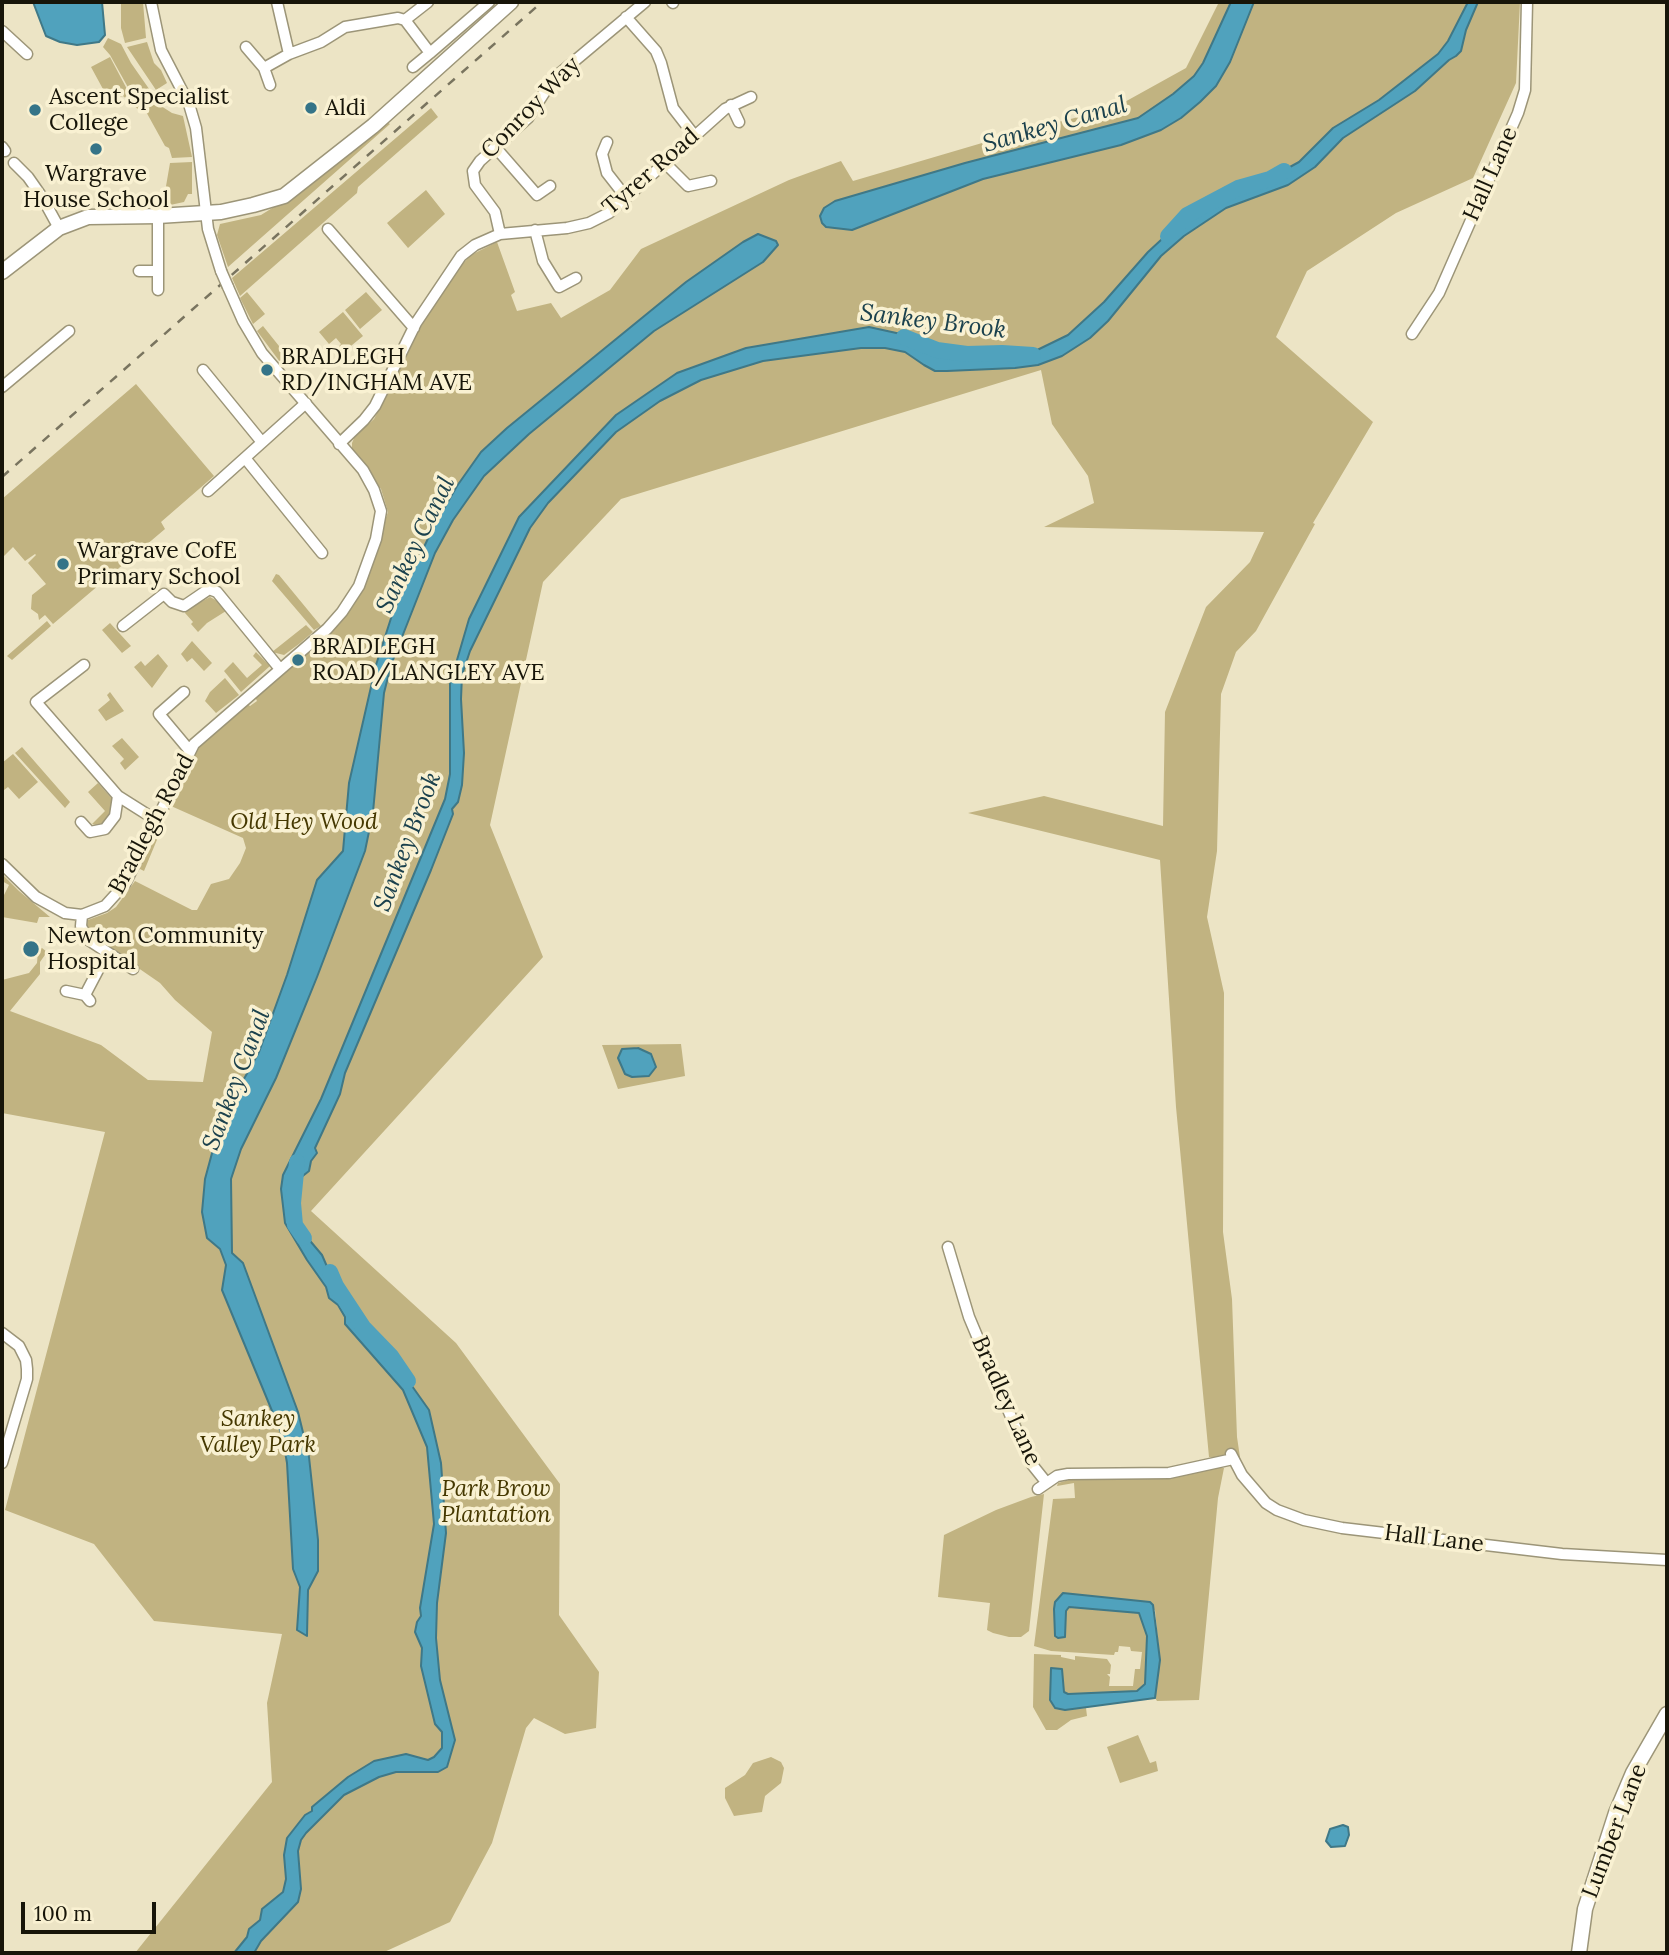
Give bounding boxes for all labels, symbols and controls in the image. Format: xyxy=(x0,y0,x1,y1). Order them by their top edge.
street label: Conroy Way xyxy=(476,51,586,165)
place label: Ascent Specialist College xyxy=(49,83,229,137)
water label: Sankey Canal xyxy=(980,91,1130,159)
place label: Aldi xyxy=(325,94,366,122)
marker: Aldi xyxy=(303,100,319,116)
marker: Ascent Specialist College xyxy=(27,102,43,118)
street label: Tyrer Road xyxy=(597,123,705,221)
street label: Hall Lane xyxy=(1458,123,1524,225)
marker: Wargrave House School xyxy=(88,141,104,157)
place label: Wargrave House School xyxy=(23,160,169,214)
water label: Sankey Brook xyxy=(858,299,1008,345)
place label: BRADLEGH RD/INGHAM AVE xyxy=(281,343,472,397)
marker: BRADLEGH RD/INGHAM AVE xyxy=(259,362,275,378)
water label: Sankey Canal xyxy=(371,472,461,618)
place label: Wargrave CofE Primary School xyxy=(77,537,241,591)
marker: Wargrave CofE Primary School xyxy=(55,556,71,572)
place label: BRADLEGH ROAD/LANGLEY AVE xyxy=(312,633,545,687)
marker: BRADLEGH ROAD/LANGLEY AVE xyxy=(290,652,306,668)
street label: Bradlegh Road xyxy=(103,749,201,899)
water label: Sankey Brook xyxy=(368,768,448,916)
park label: Old Hey Wood xyxy=(230,808,378,836)
place label: Newton Community Hospital xyxy=(47,922,264,976)
marker: Newton Community Hospital xyxy=(21,939,41,959)
water label: Sankey Canal xyxy=(197,1006,277,1154)
street label: Bradley Lane xyxy=(965,1332,1047,1470)
park label: Sankey Valley Park xyxy=(200,1405,316,1459)
park label: Park Brow Plantation xyxy=(441,1475,551,1529)
street label: Hall Lane xyxy=(1383,1519,1485,1559)
street label: Lumber Lane xyxy=(1577,1760,1653,1902)
scale bar xyxy=(24,1888,159,1932)
text: 100 m xyxy=(34,1900,92,1927)

